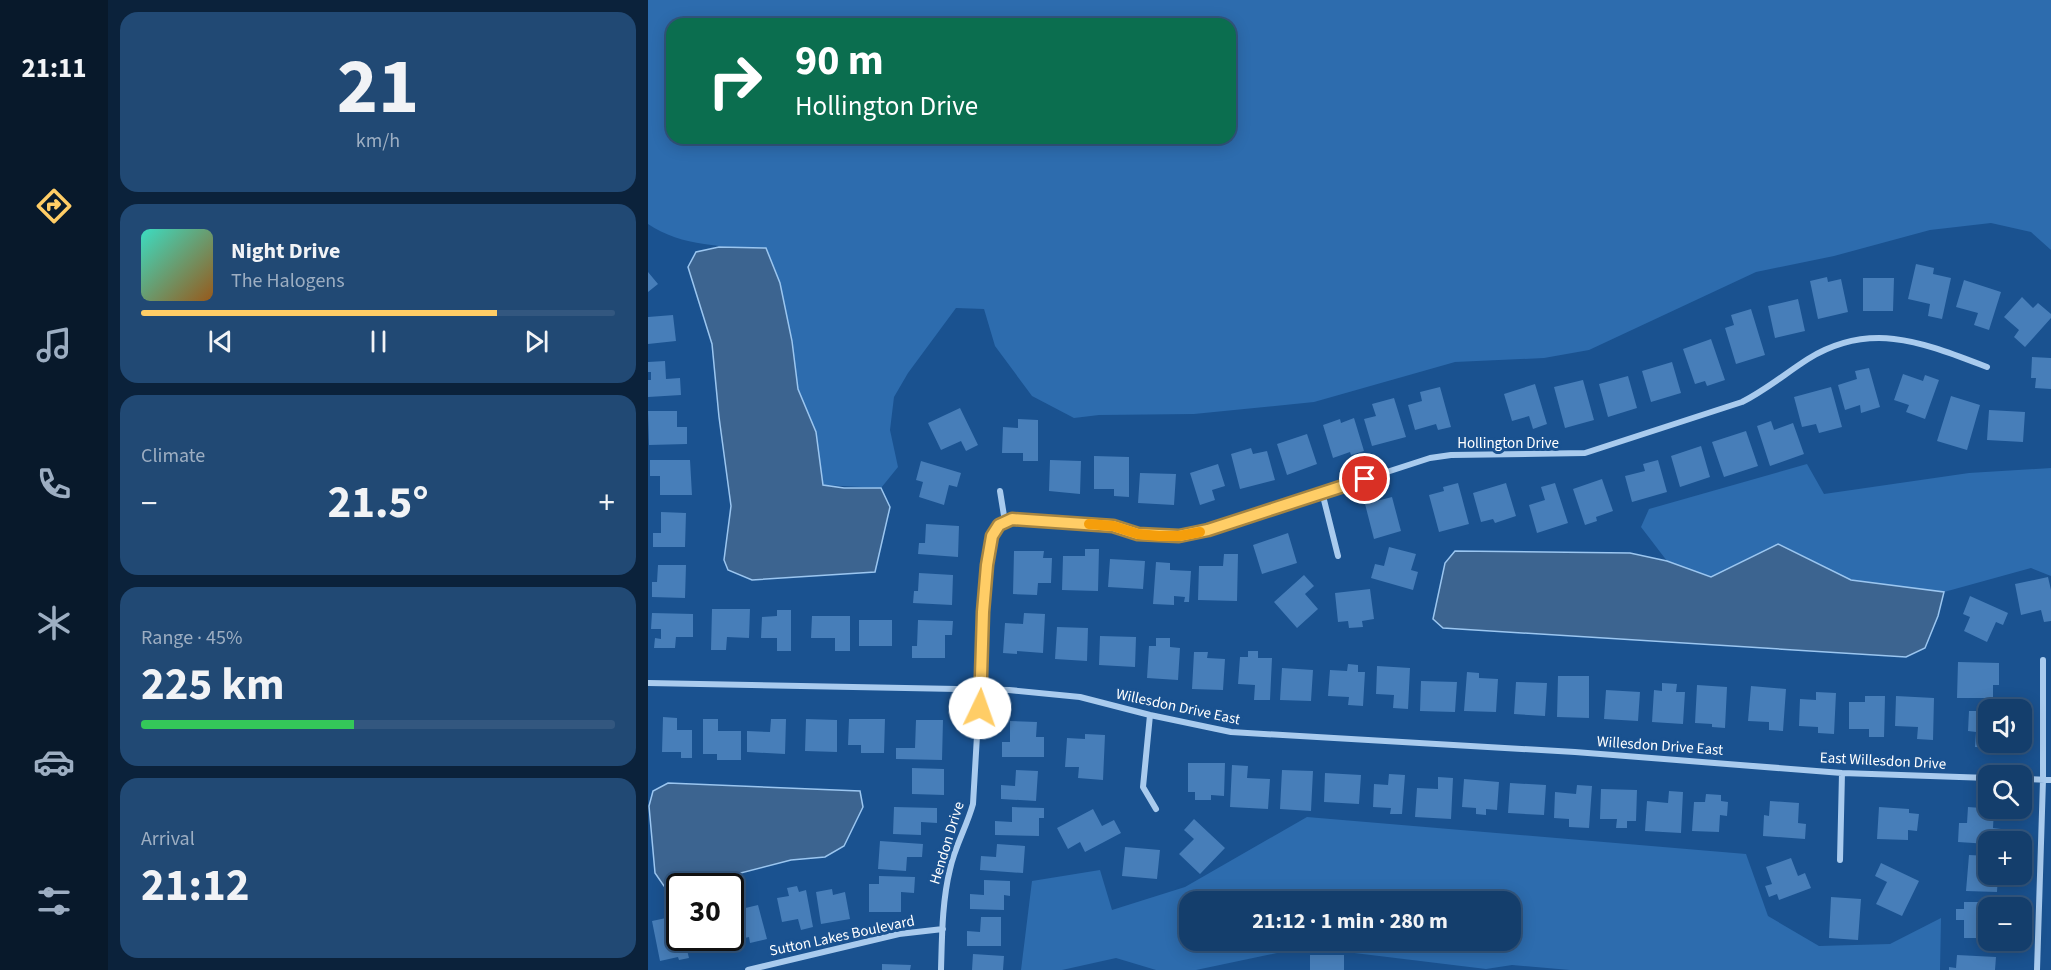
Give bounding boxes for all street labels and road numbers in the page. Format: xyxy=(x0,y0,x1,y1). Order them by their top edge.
street label: Hollington Drive xyxy=(1457,433,1559,454)
street label: Willesdon Drive East xyxy=(1114,684,1242,730)
street label: Willesdon Drive East xyxy=(1596,731,1724,761)
street label: East Willesdon Drive xyxy=(1819,747,1947,775)
street label: Hendon Drive xyxy=(924,799,970,887)
street label: Sutton Lakes Boulevard xyxy=(767,910,917,962)

